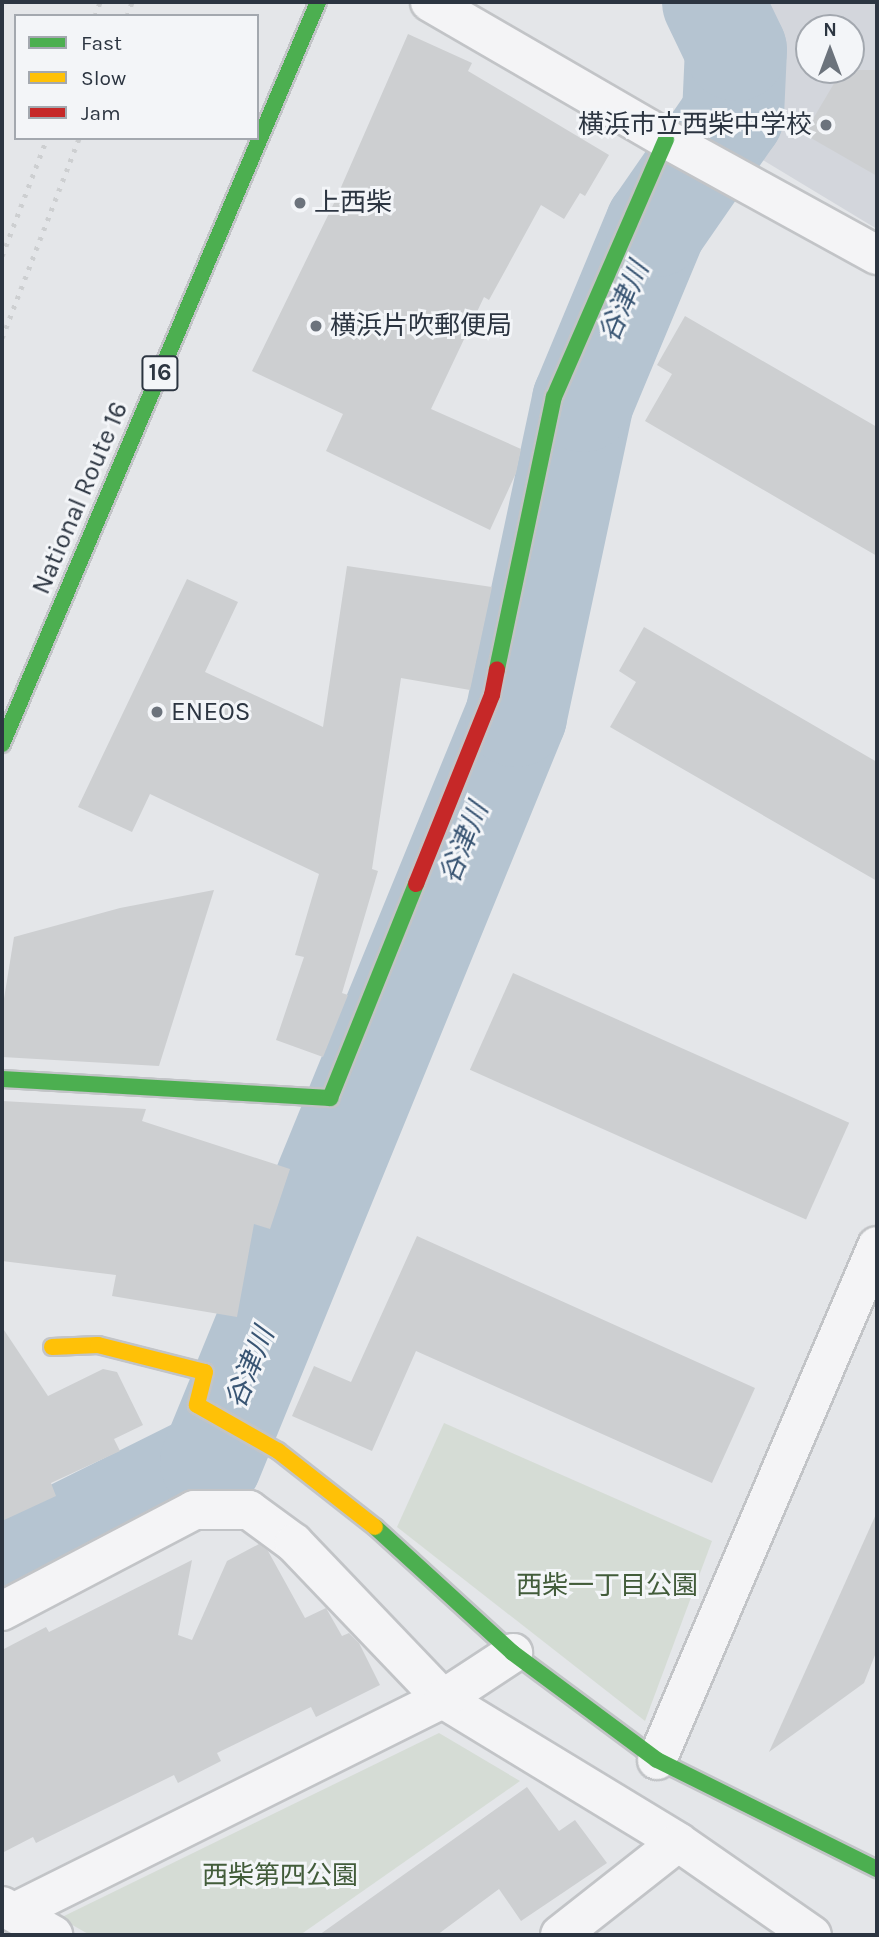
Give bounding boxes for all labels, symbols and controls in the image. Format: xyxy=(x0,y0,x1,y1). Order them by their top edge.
legend xyxy=(14,14,259,140)
north arrow xyxy=(795,14,865,84)
text: N xyxy=(823,19,837,41)
text: Fast xyxy=(81,31,122,55)
text: Slow xyxy=(81,66,126,90)
text: Jam xyxy=(81,101,121,125)
place label: 横浜市立西柴中学校 xyxy=(578,109,812,141)
marker: 横浜市立西柴中学校 xyxy=(818,117,834,133)
place label: 上西柴 xyxy=(314,187,392,219)
marker: 上西柴 xyxy=(292,195,308,211)
water label: 谷津川 xyxy=(592,257,656,347)
place label: 横浜片吹郵便局 xyxy=(330,310,512,342)
marker: 横浜片吹郵便局 xyxy=(308,318,324,334)
road number: 16 xyxy=(141,352,179,394)
street label: National Route 16 xyxy=(25,397,135,599)
place label: ENEOS xyxy=(171,696,251,728)
marker: ENEOS xyxy=(149,704,165,720)
water label: 谷津川 xyxy=(433,798,495,888)
water label: 谷津川 xyxy=(219,1323,281,1413)
park label: 西柴一丁目公園 xyxy=(516,1570,698,1602)
park label: 西柴第四公園 xyxy=(202,1860,358,1892)

